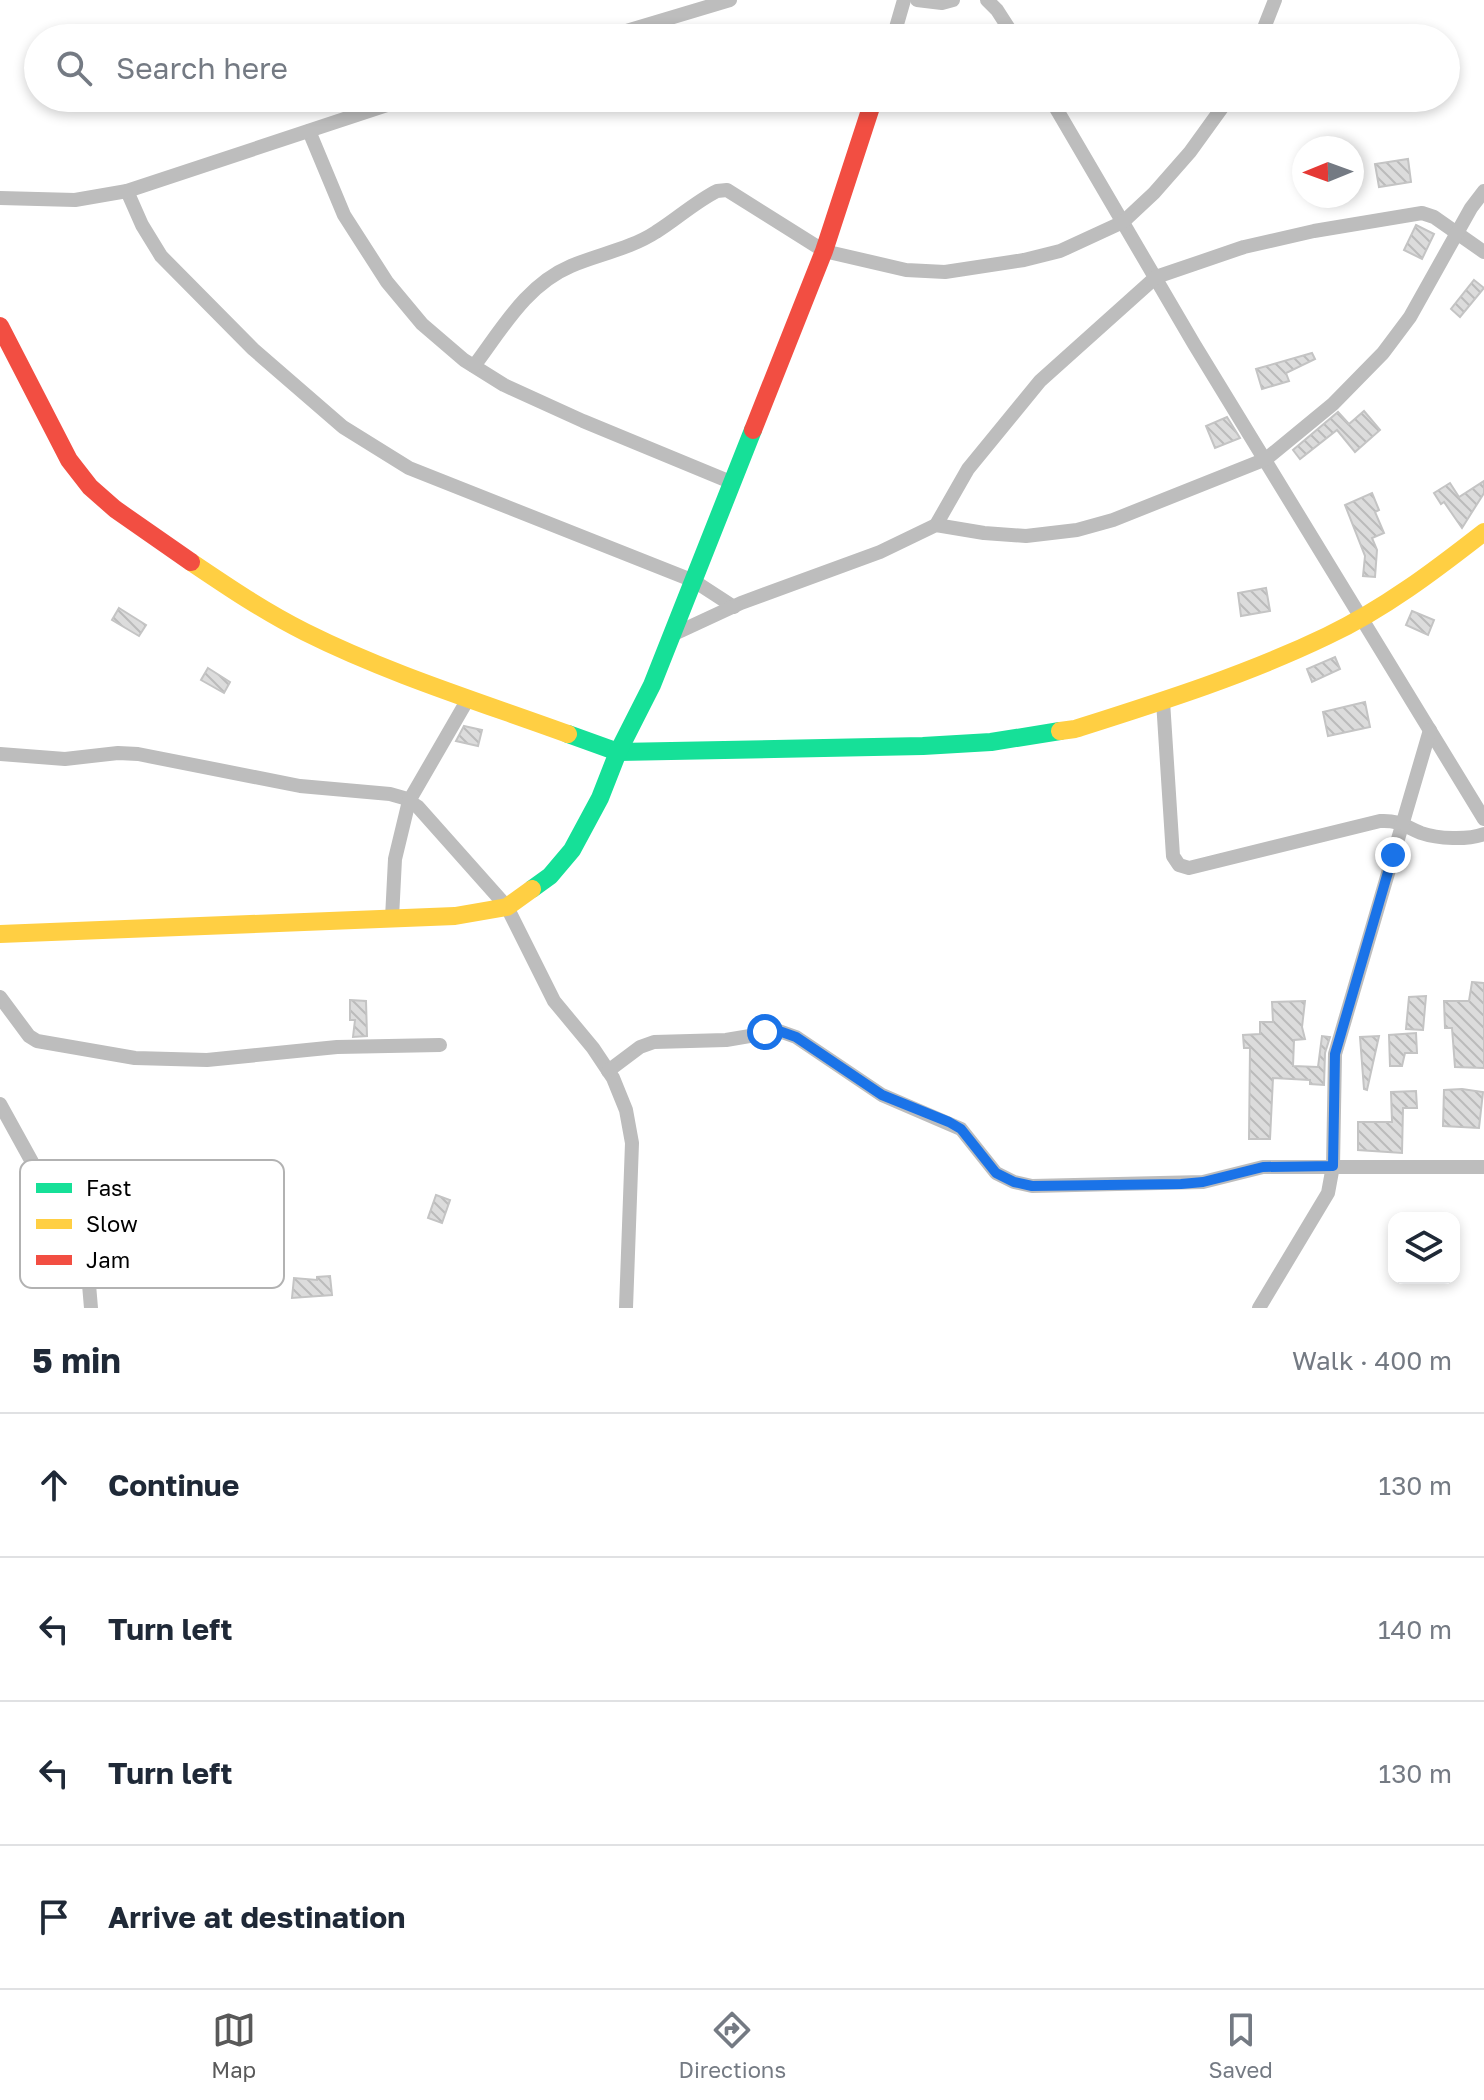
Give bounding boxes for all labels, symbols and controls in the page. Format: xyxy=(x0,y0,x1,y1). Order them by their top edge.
search box xyxy=(24,24,1460,112)
icon: search xyxy=(52,46,96,90)
text: Search here xyxy=(116,50,288,86)
north arrow xyxy=(1292,136,1364,208)
route end xyxy=(1375,837,1411,873)
route start xyxy=(747,1014,783,1050)
legend xyxy=(20,1160,284,1288)
text: Fast xyxy=(86,1174,132,1201)
text: Slow xyxy=(86,1210,138,1237)
map controls xyxy=(1388,1212,1460,1284)
button: layers xyxy=(1388,1212,1460,1284)
text: Jam xyxy=(86,1246,130,1273)
text: 5 min xyxy=(32,1340,121,1380)
text: Walk · 400 m xyxy=(1292,1345,1452,1376)
icon: ahead xyxy=(32,1463,76,1507)
text: Continue xyxy=(108,1467,239,1503)
text: 130 m xyxy=(1379,1470,1452,1501)
icon: left xyxy=(32,1607,76,1651)
text: Turn left xyxy=(108,1611,233,1647)
text: 140 m xyxy=(1378,1614,1452,1645)
icon: left xyxy=(32,1751,76,1795)
text: Turn left xyxy=(108,1755,233,1791)
text: 130 m xyxy=(1379,1758,1452,1789)
icon: arrive xyxy=(32,1895,76,1939)
text: Arrive at destination xyxy=(108,1899,405,1935)
tab: Map xyxy=(211,2008,256,2083)
tab: Directions xyxy=(679,2008,786,2083)
tab: Saved xyxy=(1209,2008,1273,2083)

